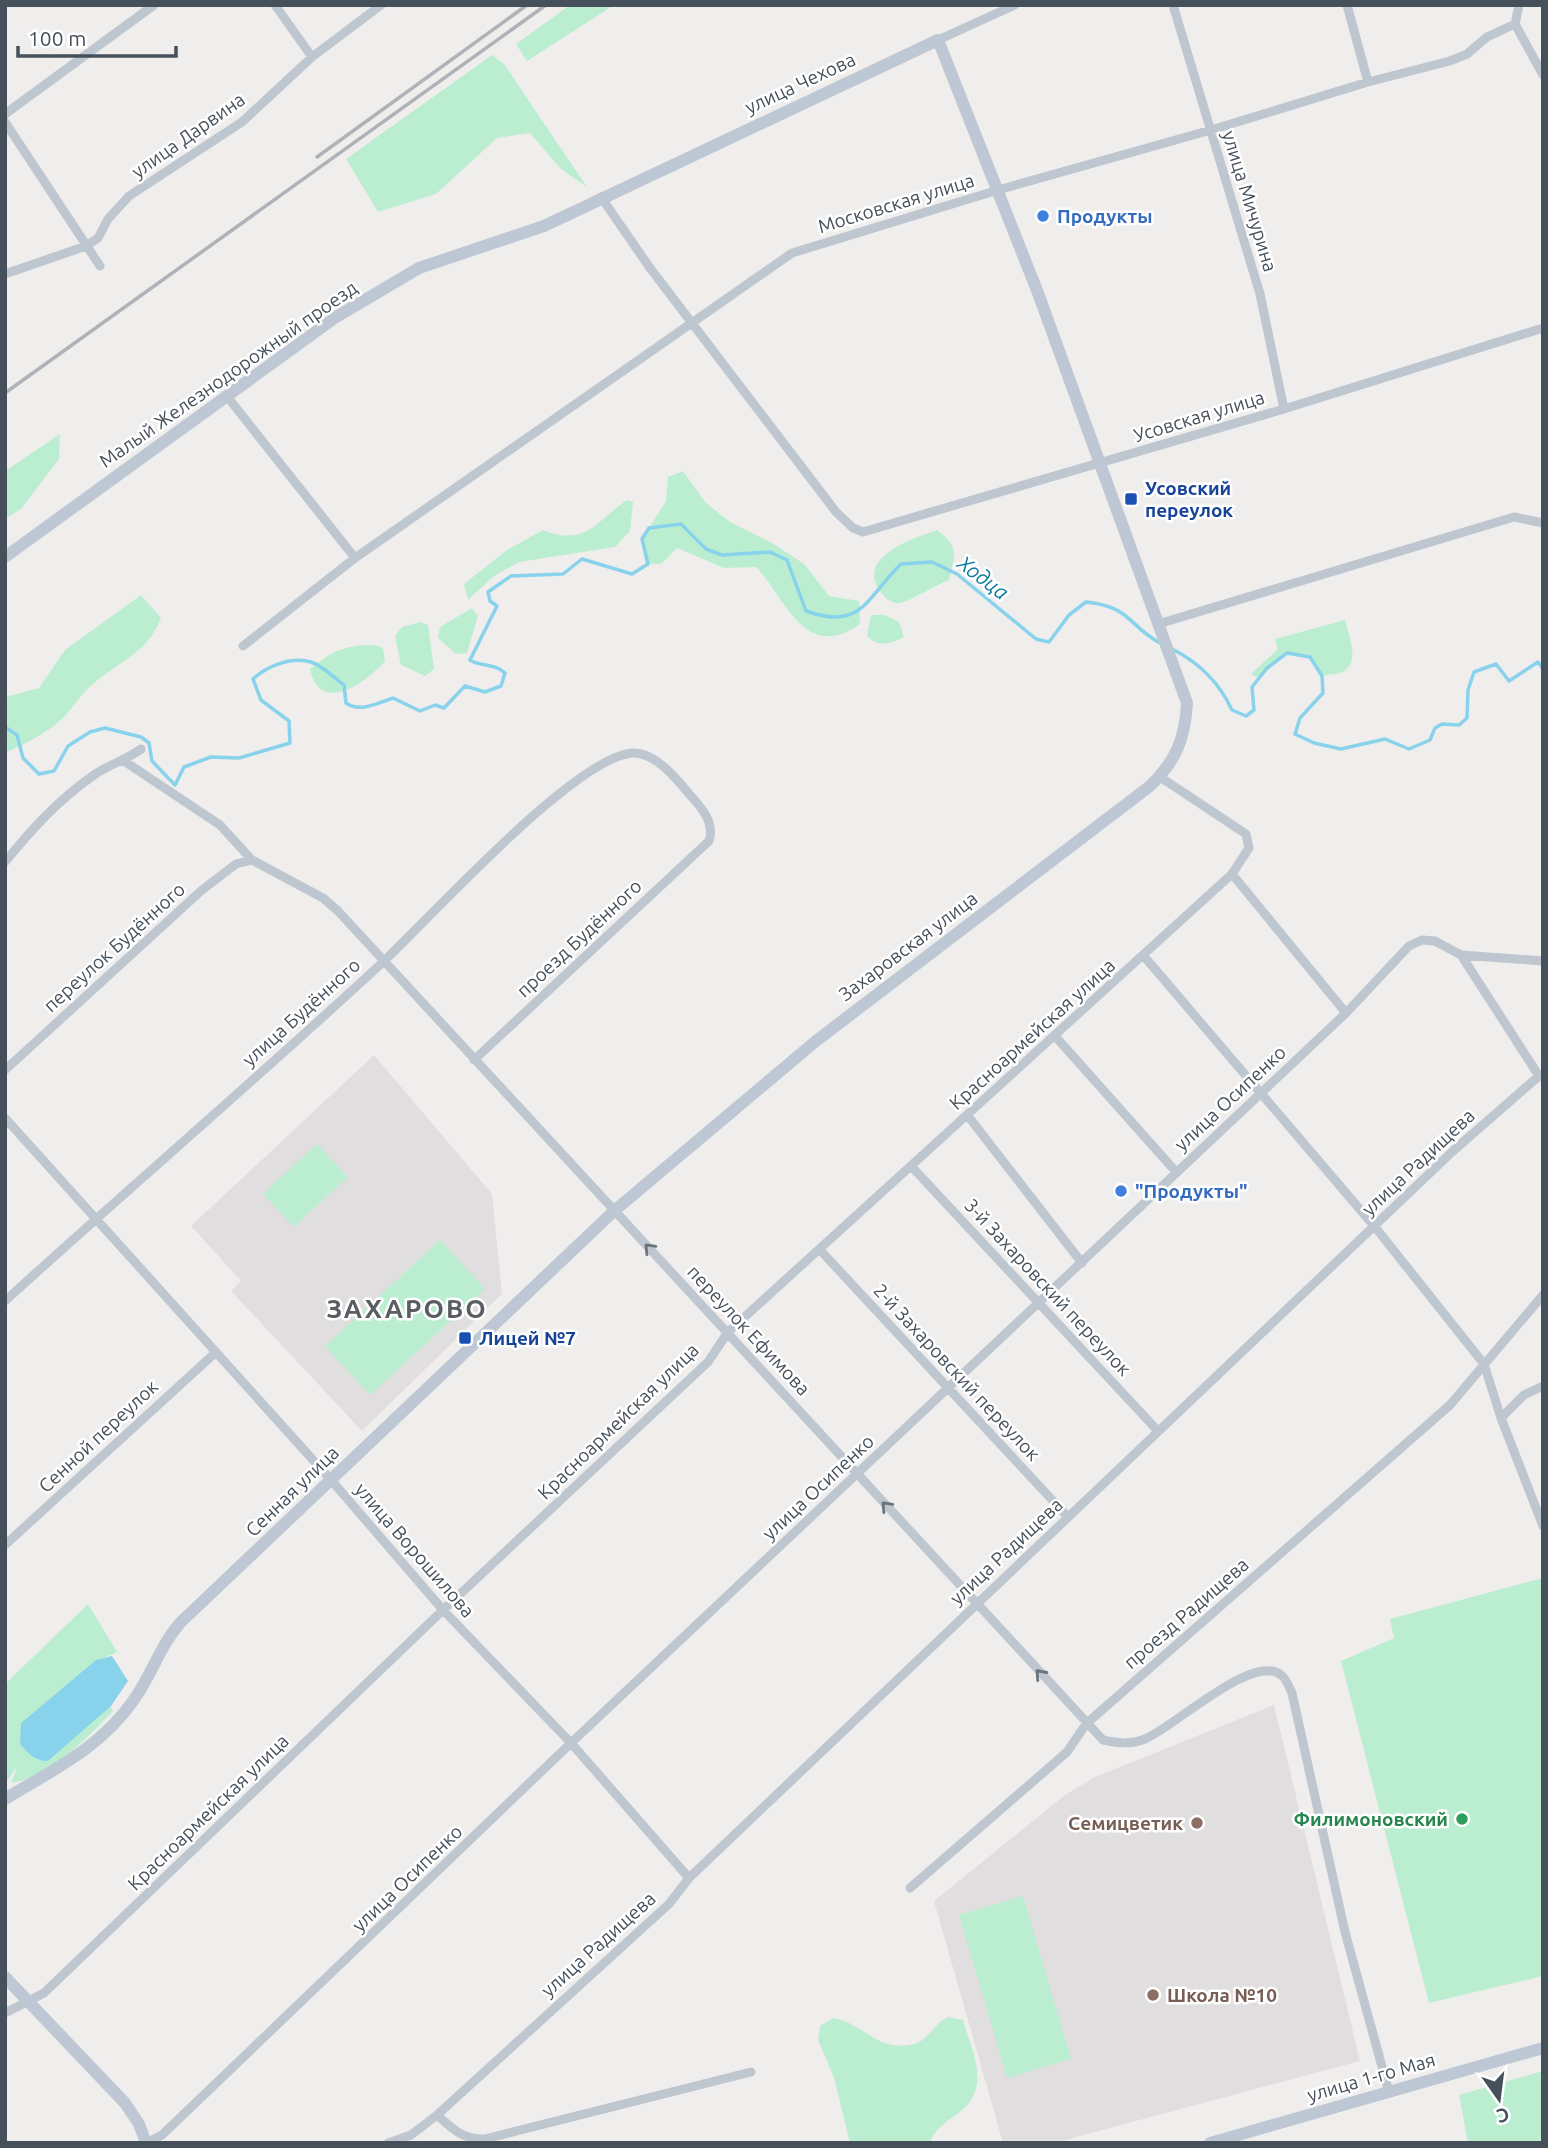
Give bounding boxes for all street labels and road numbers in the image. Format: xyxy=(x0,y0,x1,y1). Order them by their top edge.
street label: улица Чехова xyxy=(741,48,859,118)
street label: улица Дарвина xyxy=(127,88,249,182)
street label: улица Мичурина xyxy=(1218,128,1282,274)
street label: Московская улица xyxy=(815,169,977,237)
street label: Малый Железнодорожный проезд xyxy=(95,276,361,472)
street label: Усовская улица xyxy=(1131,386,1267,446)
street label: проезд Будённого xyxy=(512,875,646,1001)
street label: переулок Будённого xyxy=(39,878,189,1016)
street label: Захаровская улица xyxy=(835,887,981,1005)
street label: улица Будённого xyxy=(238,953,364,1071)
street label: Красноармейская улица xyxy=(945,954,1119,1114)
street label: улица Осипенко xyxy=(1170,1041,1290,1155)
street label: улица Радищева xyxy=(1357,1104,1479,1220)
street label: 3-й Захаровский переулок xyxy=(960,1194,1136,1380)
street label: переулок Ефимова xyxy=(683,1260,815,1400)
street label: 2-й Захаровский переулок xyxy=(869,1279,1045,1465)
street label: Красноармейская улица xyxy=(533,1338,703,1504)
street label: Сенной переулок xyxy=(34,1375,162,1497)
street label: улица Осипенко xyxy=(758,1430,878,1544)
street label: Сенная улица xyxy=(241,1441,343,1541)
street label: улица Ворошилова xyxy=(351,1478,479,1622)
street label: улица Радищева xyxy=(945,1493,1067,1609)
street label: проезд Радищева xyxy=(1119,1553,1253,1673)
street label: Красноармейская улица xyxy=(123,1729,293,1895)
street label: улица Осипенко xyxy=(347,1820,467,1936)
street label: улица Радищева xyxy=(536,1887,660,2001)
street label: улица 1-го Мая xyxy=(1304,2048,1438,2106)

